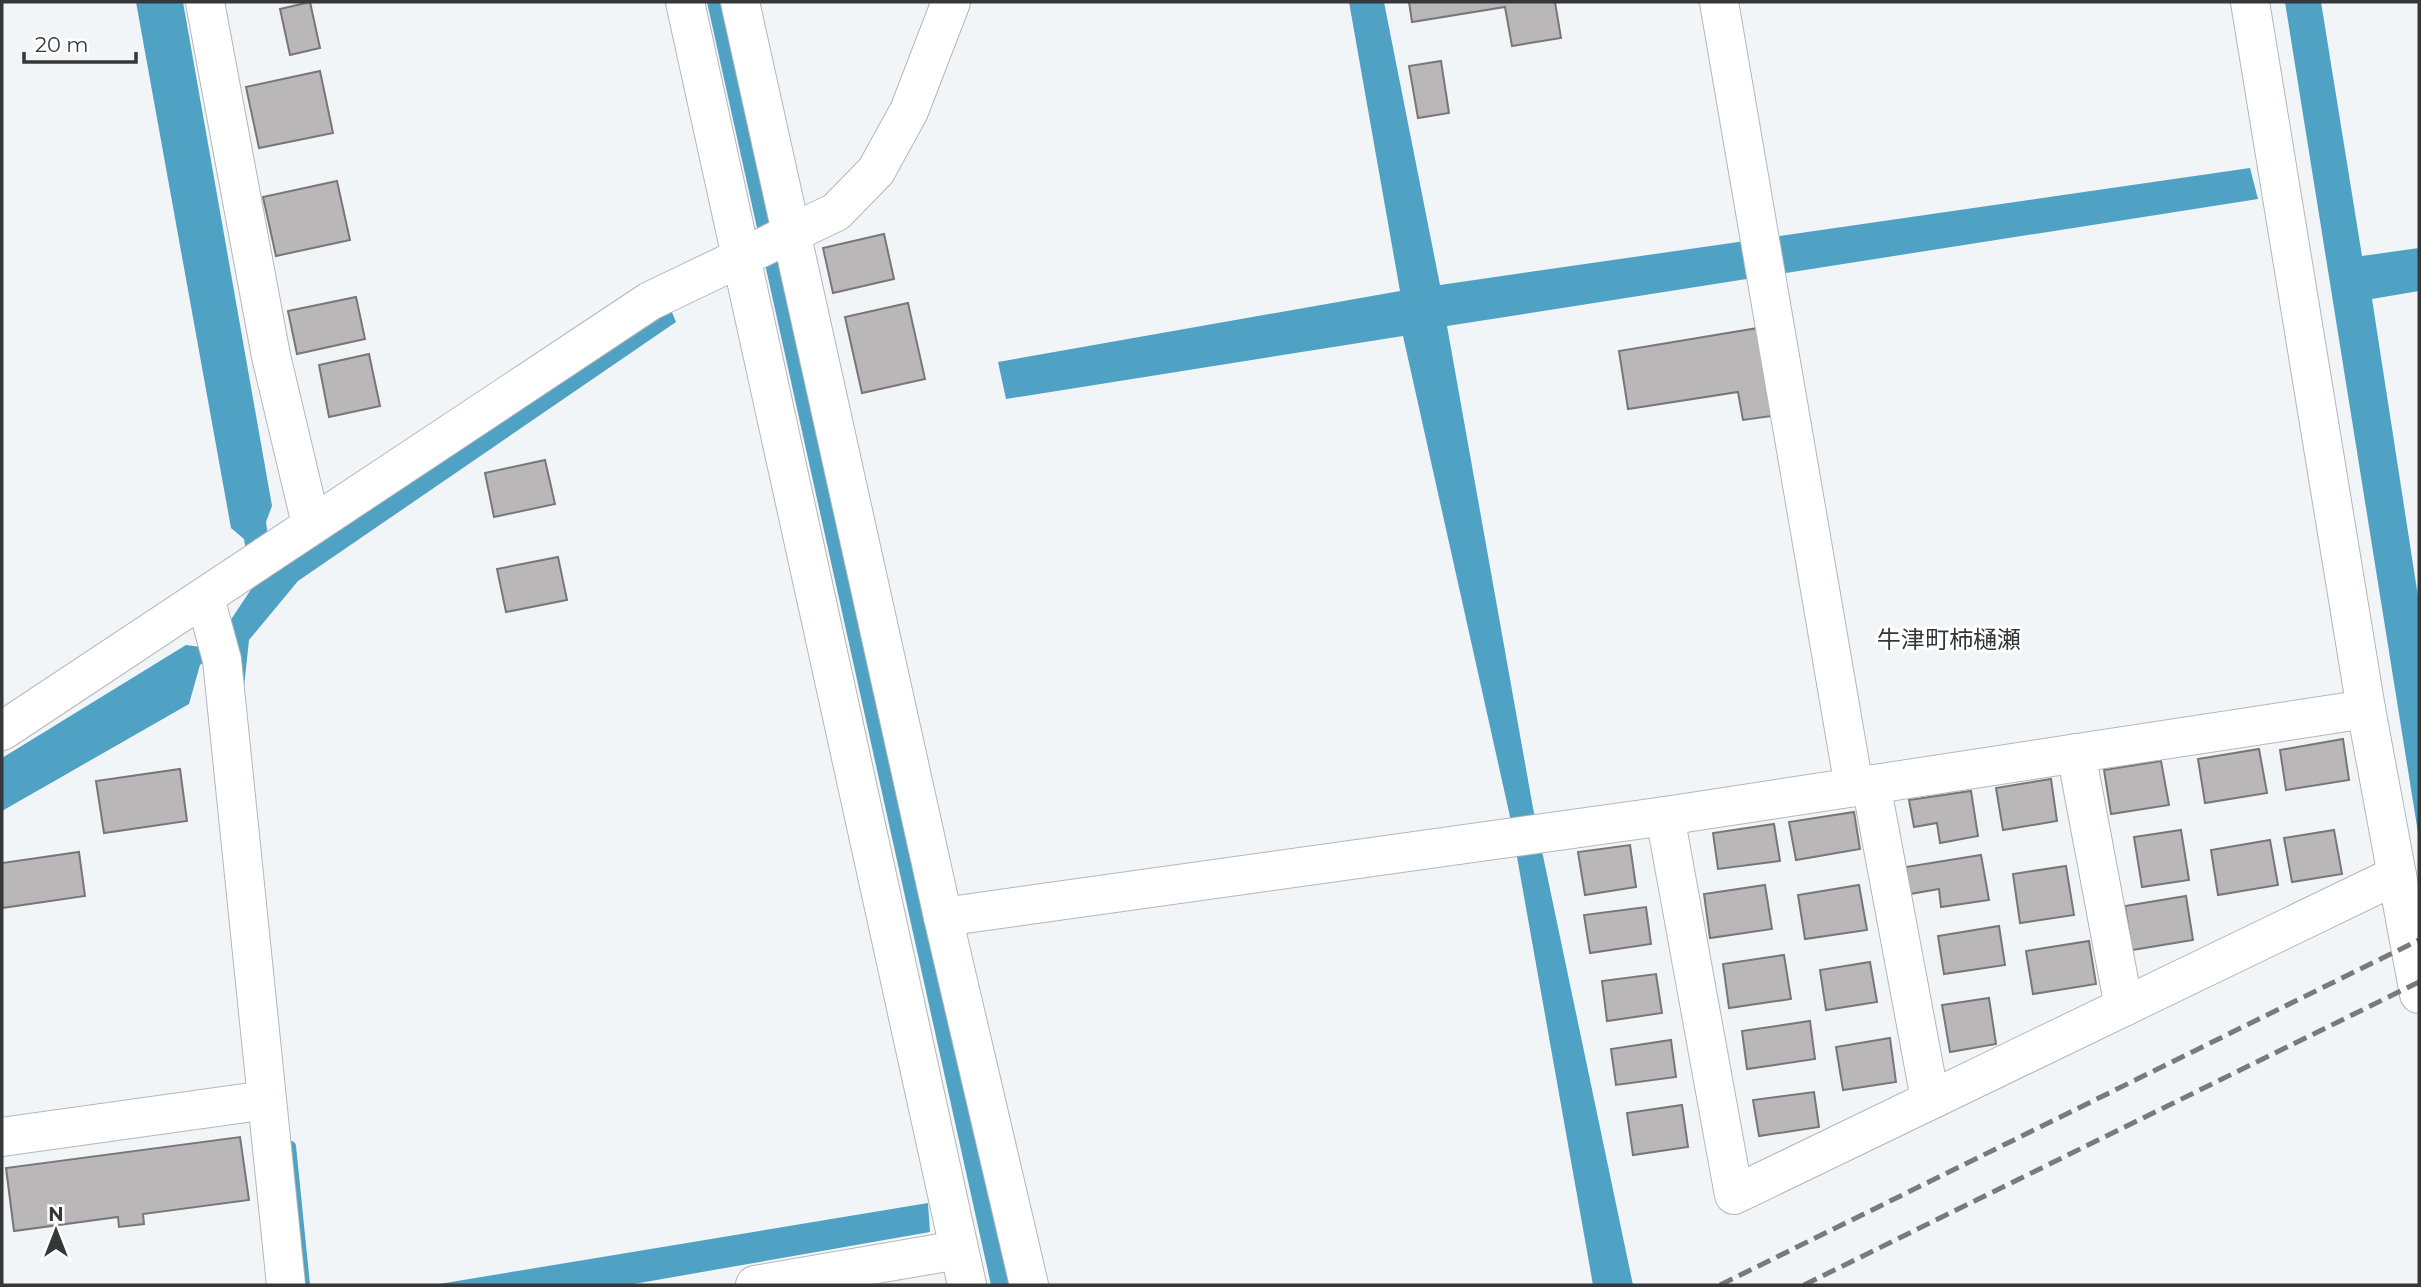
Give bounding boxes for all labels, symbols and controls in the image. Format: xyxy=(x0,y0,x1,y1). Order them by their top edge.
scale bar xyxy=(24,21,136,65)
text: 20 m xyxy=(35,32,89,57)
district label: 牛津町柿樋瀬 xyxy=(1877,625,2021,654)
north arrow xyxy=(21,1196,91,1266)
text: N xyxy=(48,1203,64,1226)

